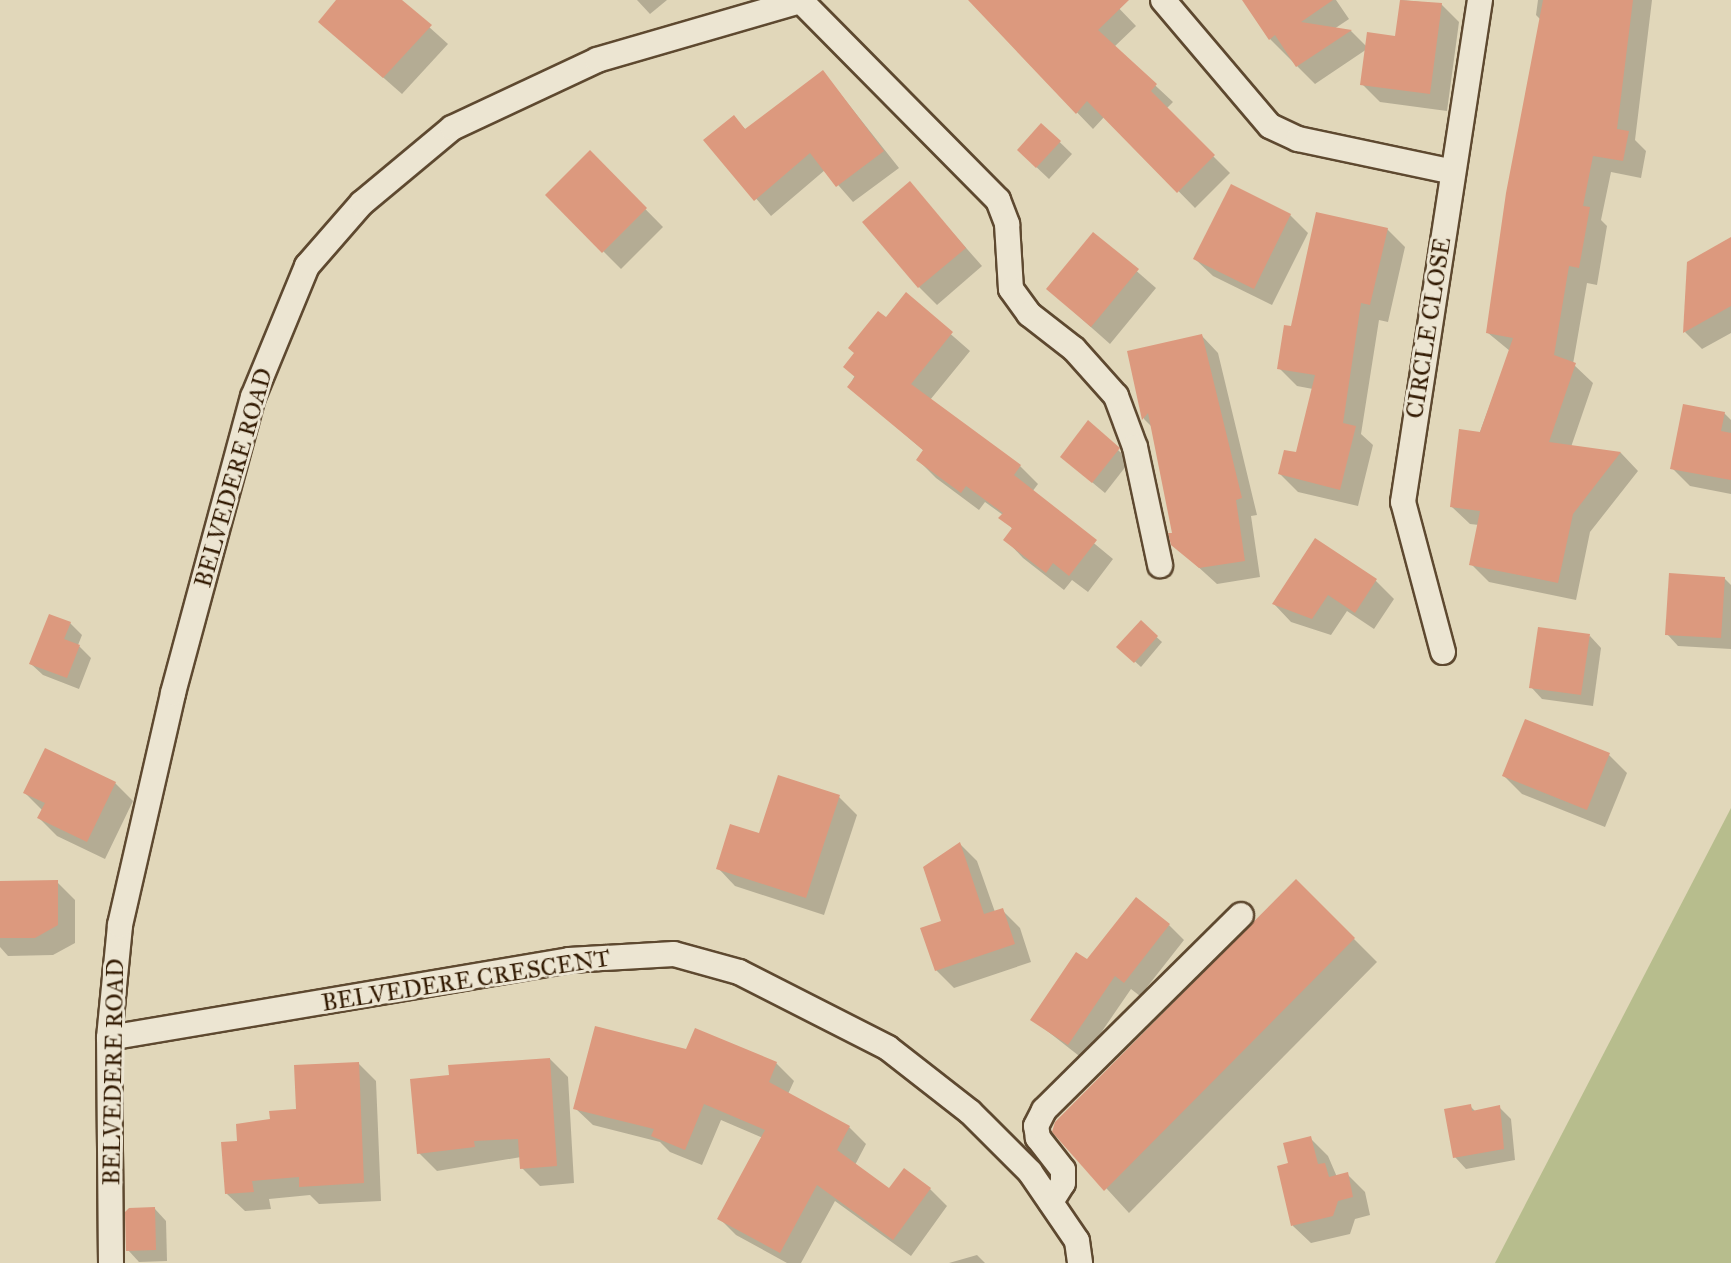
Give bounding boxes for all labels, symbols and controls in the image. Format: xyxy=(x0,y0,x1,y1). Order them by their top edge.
street label: CIRCLE CLOSE xyxy=(1400,235,1458,421)
street label: BELVEDERE ROAD xyxy=(189,365,279,591)
street label: BELVEDERE CRESCENT xyxy=(320,944,612,1018)
street label: BELVEDERE ROAD xyxy=(98,958,130,1186)

